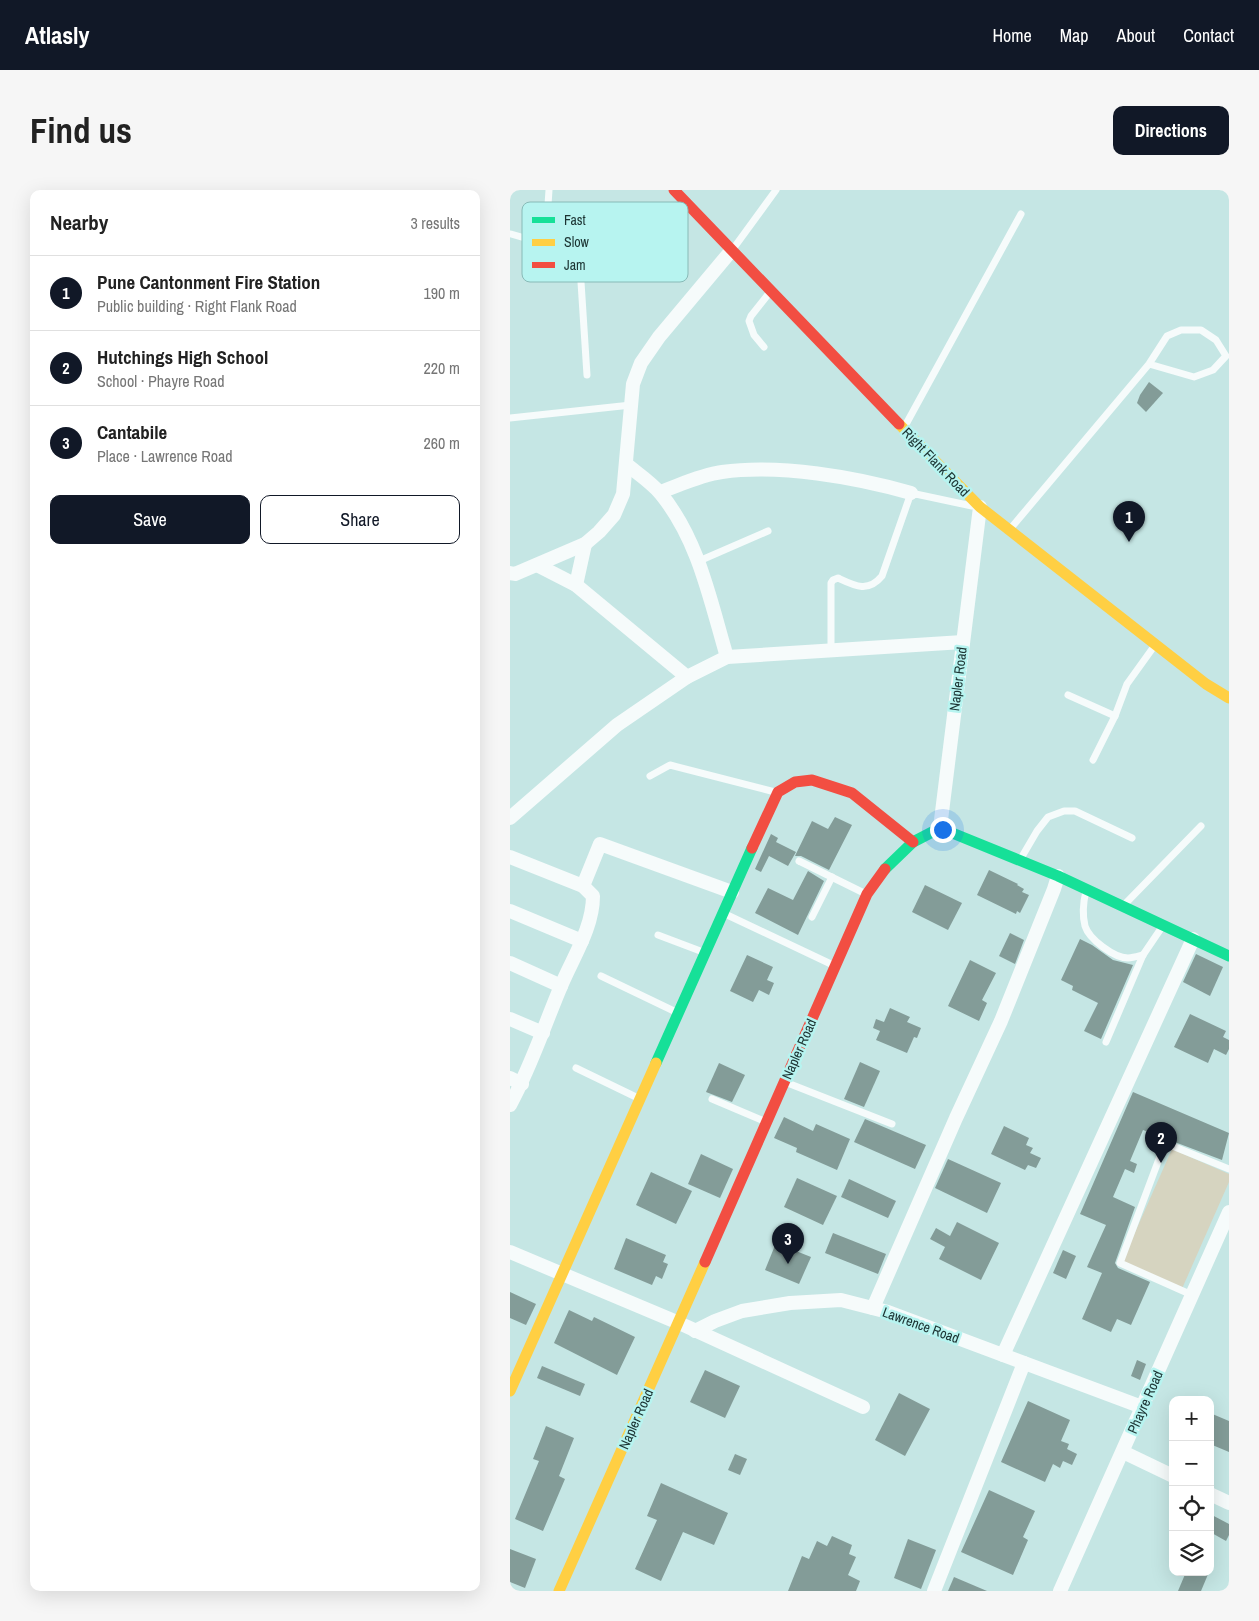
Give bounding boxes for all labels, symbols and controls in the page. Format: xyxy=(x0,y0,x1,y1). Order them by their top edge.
text: Atlasly xyxy=(25,19,90,51)
text: Home xyxy=(992,23,1032,48)
text: Map xyxy=(1060,23,1089,48)
text: About xyxy=(1117,23,1155,48)
text: Contact xyxy=(1183,23,1234,48)
button: Directions xyxy=(1113,106,1229,155)
text: Find us xyxy=(30,107,132,154)
legend xyxy=(522,202,688,282)
text: Nearby xyxy=(50,208,108,237)
text: Fast xyxy=(564,211,586,229)
text: 3 results xyxy=(410,212,460,234)
text: Slow xyxy=(564,233,590,251)
text: Jam xyxy=(564,256,586,274)
text: Pune Cantonment Fire Station xyxy=(97,269,320,295)
text: 1 xyxy=(62,282,70,304)
text: 190 m xyxy=(424,282,460,304)
text: Public building · Right Flank Road xyxy=(97,295,297,317)
text: Hutchings High School xyxy=(97,344,268,370)
text: 2 xyxy=(62,357,70,379)
text: 220 m xyxy=(424,357,460,379)
text: School · Phayre Road xyxy=(97,370,225,392)
text: Cantabile xyxy=(97,419,167,445)
street label: Right Flank Road xyxy=(898,424,974,500)
text: 3 xyxy=(62,432,70,454)
text: 260 m xyxy=(424,432,460,454)
text: Place · Lawrence Road xyxy=(97,445,233,467)
button: Save xyxy=(50,495,250,544)
button: Share xyxy=(260,495,460,544)
pin: 1 xyxy=(1113,501,1145,542)
street label: Napler Road xyxy=(945,646,971,712)
your location xyxy=(930,817,956,843)
street label: Napler Road xyxy=(778,1016,820,1082)
pin: 2 xyxy=(1145,1122,1177,1163)
pin: 3 xyxy=(772,1223,804,1264)
street label: Lawrence Road xyxy=(880,1303,962,1347)
street label: Phayre Road xyxy=(1123,1368,1167,1436)
street label: Napler Road xyxy=(615,1386,657,1452)
map controls xyxy=(1169,1396,1214,1576)
button: + xyxy=(1169,1396,1214,1441)
button: − xyxy=(1169,1441,1214,1486)
button: locate xyxy=(1169,1486,1214,1531)
button: layers xyxy=(1169,1531,1214,1576)

